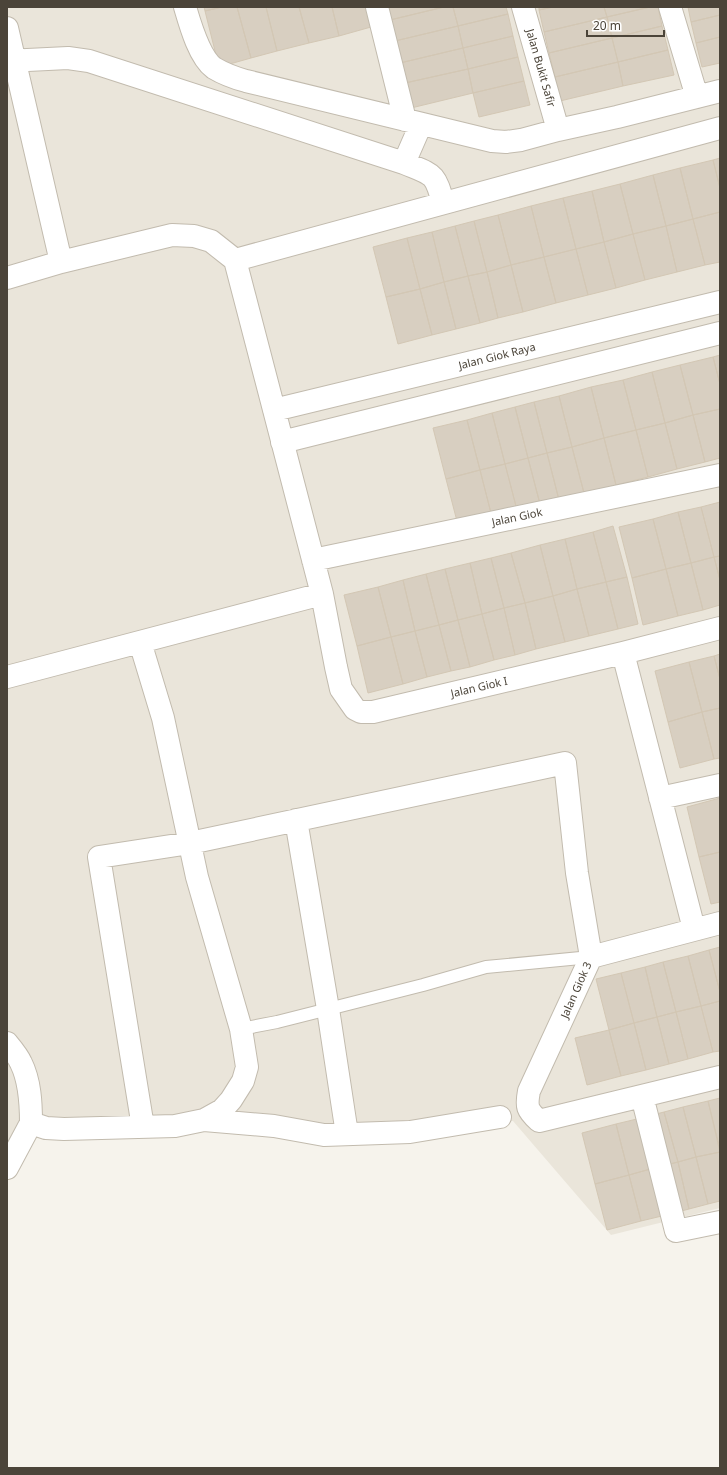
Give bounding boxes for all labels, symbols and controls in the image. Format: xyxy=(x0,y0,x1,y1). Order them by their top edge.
scale bar xyxy=(587,12,664,38)
text: 20 m xyxy=(593,17,621,34)
street label: Jalan Bukit Safir xyxy=(523,26,560,109)
street label: Jalan Giok Raya xyxy=(456,339,537,373)
street label: Jalan Giok xyxy=(489,504,544,529)
street label: Jalan Giok I xyxy=(448,673,509,701)
street label: Jalan Giok 3 xyxy=(556,959,595,1021)

